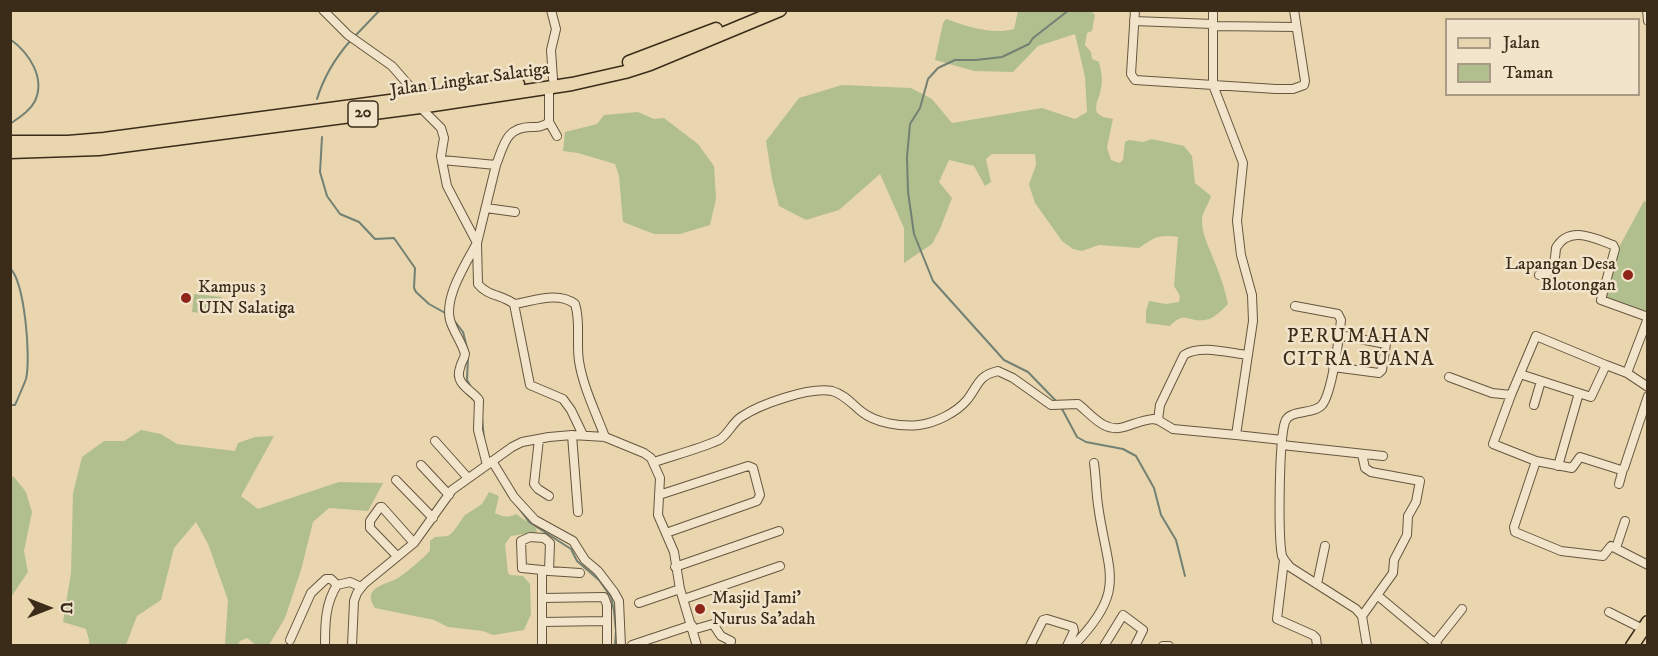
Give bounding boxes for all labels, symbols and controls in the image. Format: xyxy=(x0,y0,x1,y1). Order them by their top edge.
legend xyxy=(1445,18,1640,96)
text: Jalan xyxy=(1503,32,1540,54)
street label: Jalan Lingkar Salatiga xyxy=(389,59,551,103)
text: Taman xyxy=(1503,62,1553,84)
road number: 20 xyxy=(348,101,378,127)
place label: Lapangan Desa Blotongan xyxy=(1505,254,1616,296)
marker: Lapangan Desa Blotongan xyxy=(1621,268,1635,282)
place label: Kampus 3 UIN Salatiga xyxy=(198,277,295,320)
marker: Kampus 3 UIN Salatiga xyxy=(179,291,193,305)
district label: PERUMAHAN CITRA BUANA xyxy=(1283,326,1435,373)
north arrow xyxy=(18,578,78,638)
place label: Masjid Jami' Nurus Sa'adah xyxy=(712,588,815,630)
text: U xyxy=(56,602,76,614)
marker: Masjid Jami' Nurus Sa'adah xyxy=(693,602,707,616)

